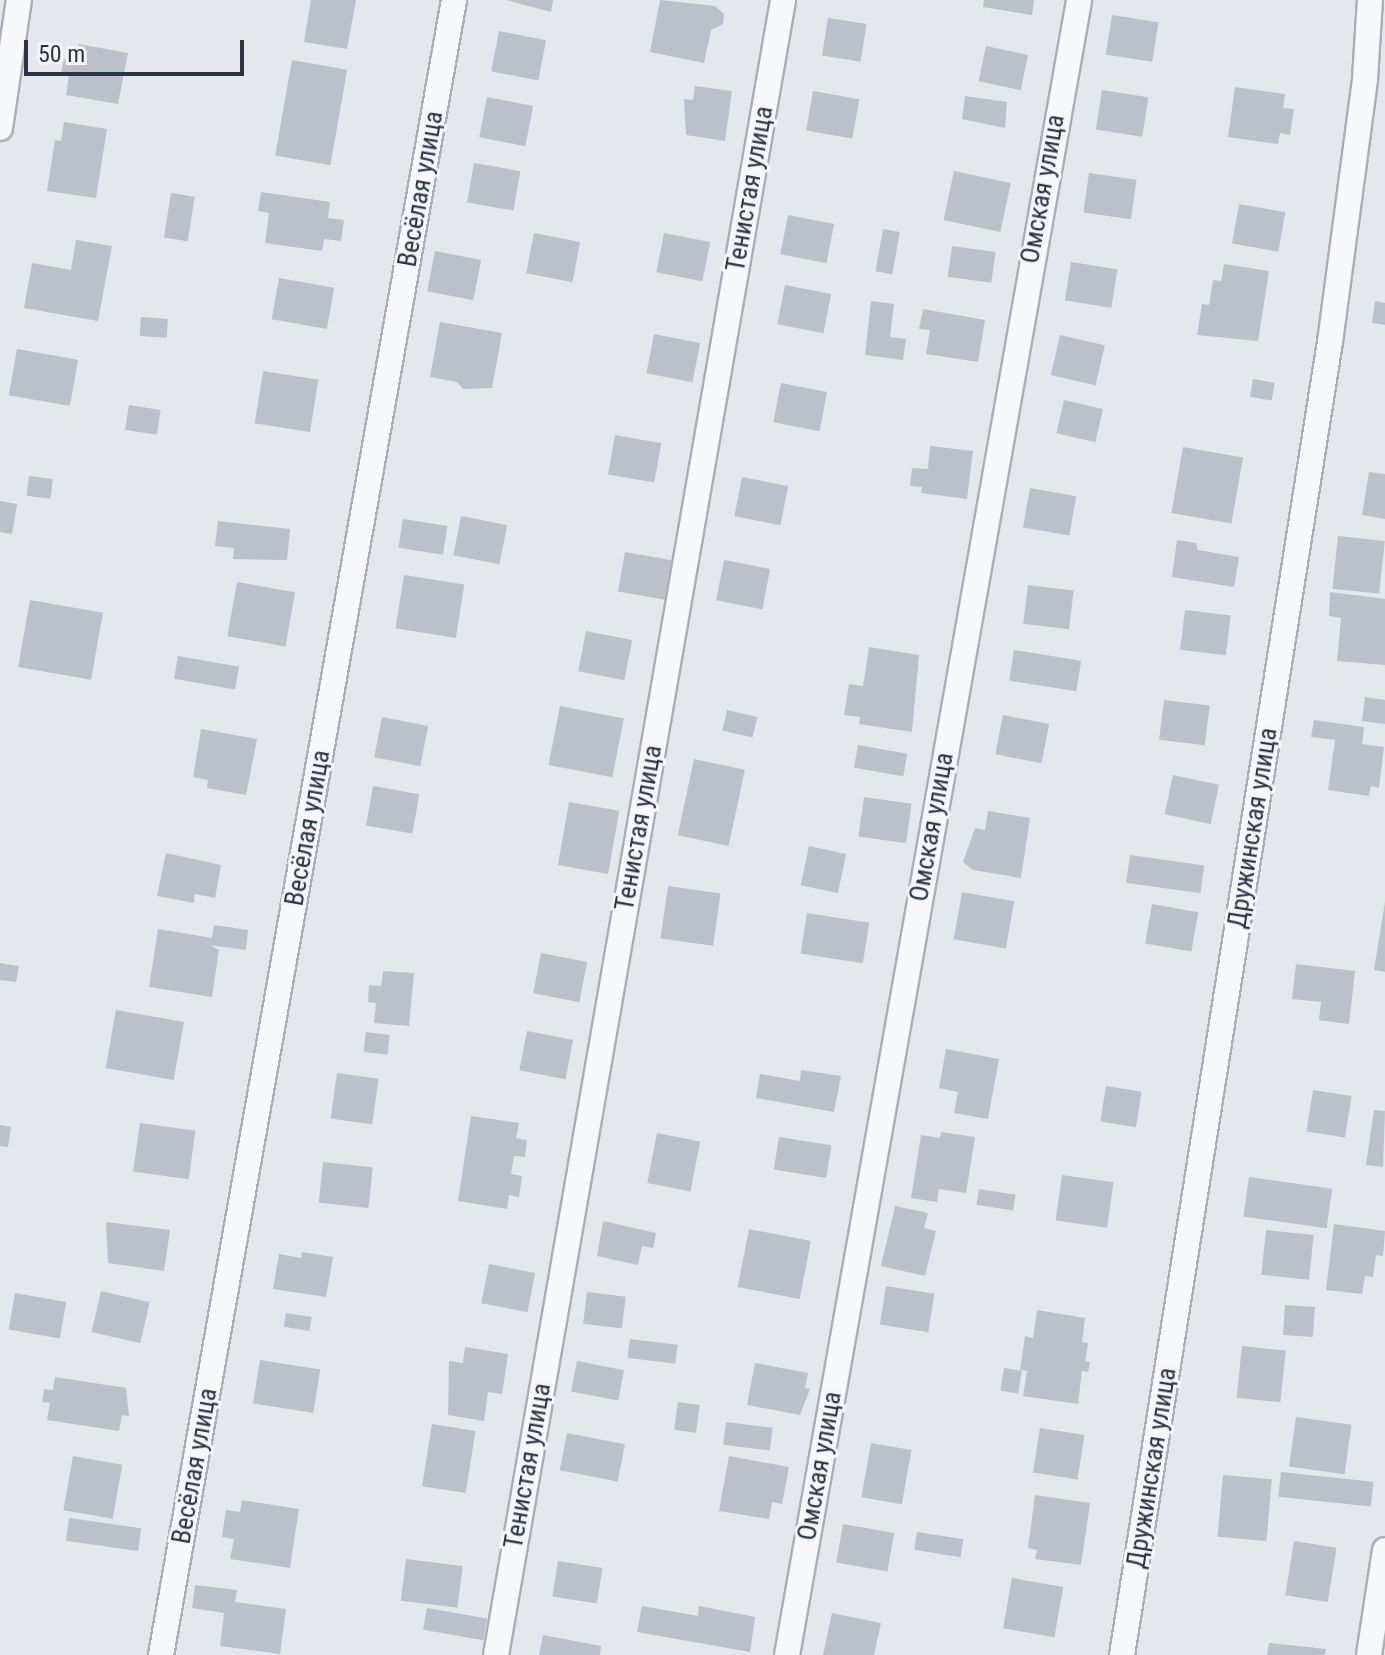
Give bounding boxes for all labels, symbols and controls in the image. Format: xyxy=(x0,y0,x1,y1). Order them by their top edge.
scale bar xyxy=(28,24,248,74)
text: 50 m xyxy=(38,40,85,68)
street label: Тенистая улица xyxy=(720,104,780,274)
street label: Весёлая улица xyxy=(392,109,450,269)
street label: Омская улица xyxy=(1015,112,1071,266)
street label: Дружинская улица xyxy=(1222,725,1284,931)
street label: Тенистая улица xyxy=(609,743,669,913)
street label: Весёлая улица xyxy=(279,748,337,908)
street label: Омская улица xyxy=(904,750,960,904)
street label: Дружинская улица xyxy=(1121,1365,1183,1571)
street label: Тенистая улица xyxy=(498,1381,558,1551)
street label: Весёлая улица xyxy=(166,1386,224,1546)
street label: Омская улица xyxy=(792,1389,848,1543)

